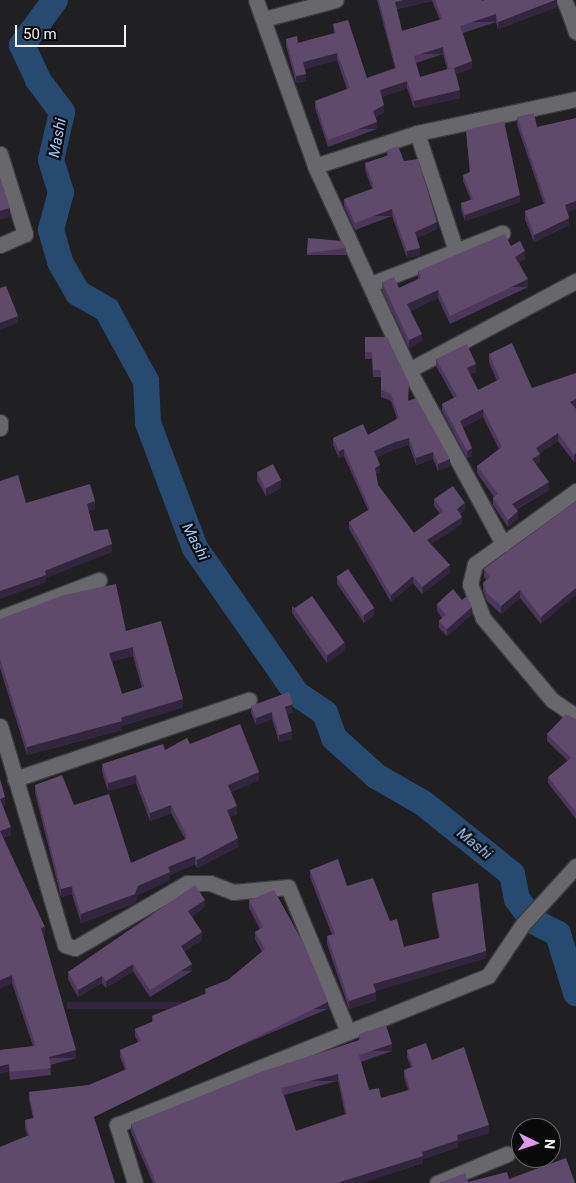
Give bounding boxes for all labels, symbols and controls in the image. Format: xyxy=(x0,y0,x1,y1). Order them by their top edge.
scale bar xyxy=(18,15,129,47)
text: 50 m xyxy=(23,25,57,43)
water label: Mashi xyxy=(46,117,70,159)
water label: Mashi xyxy=(178,520,212,564)
water label: Mashi xyxy=(453,825,495,863)
north arrow xyxy=(511,1118,561,1168)
text: N xyxy=(542,1138,558,1149)

